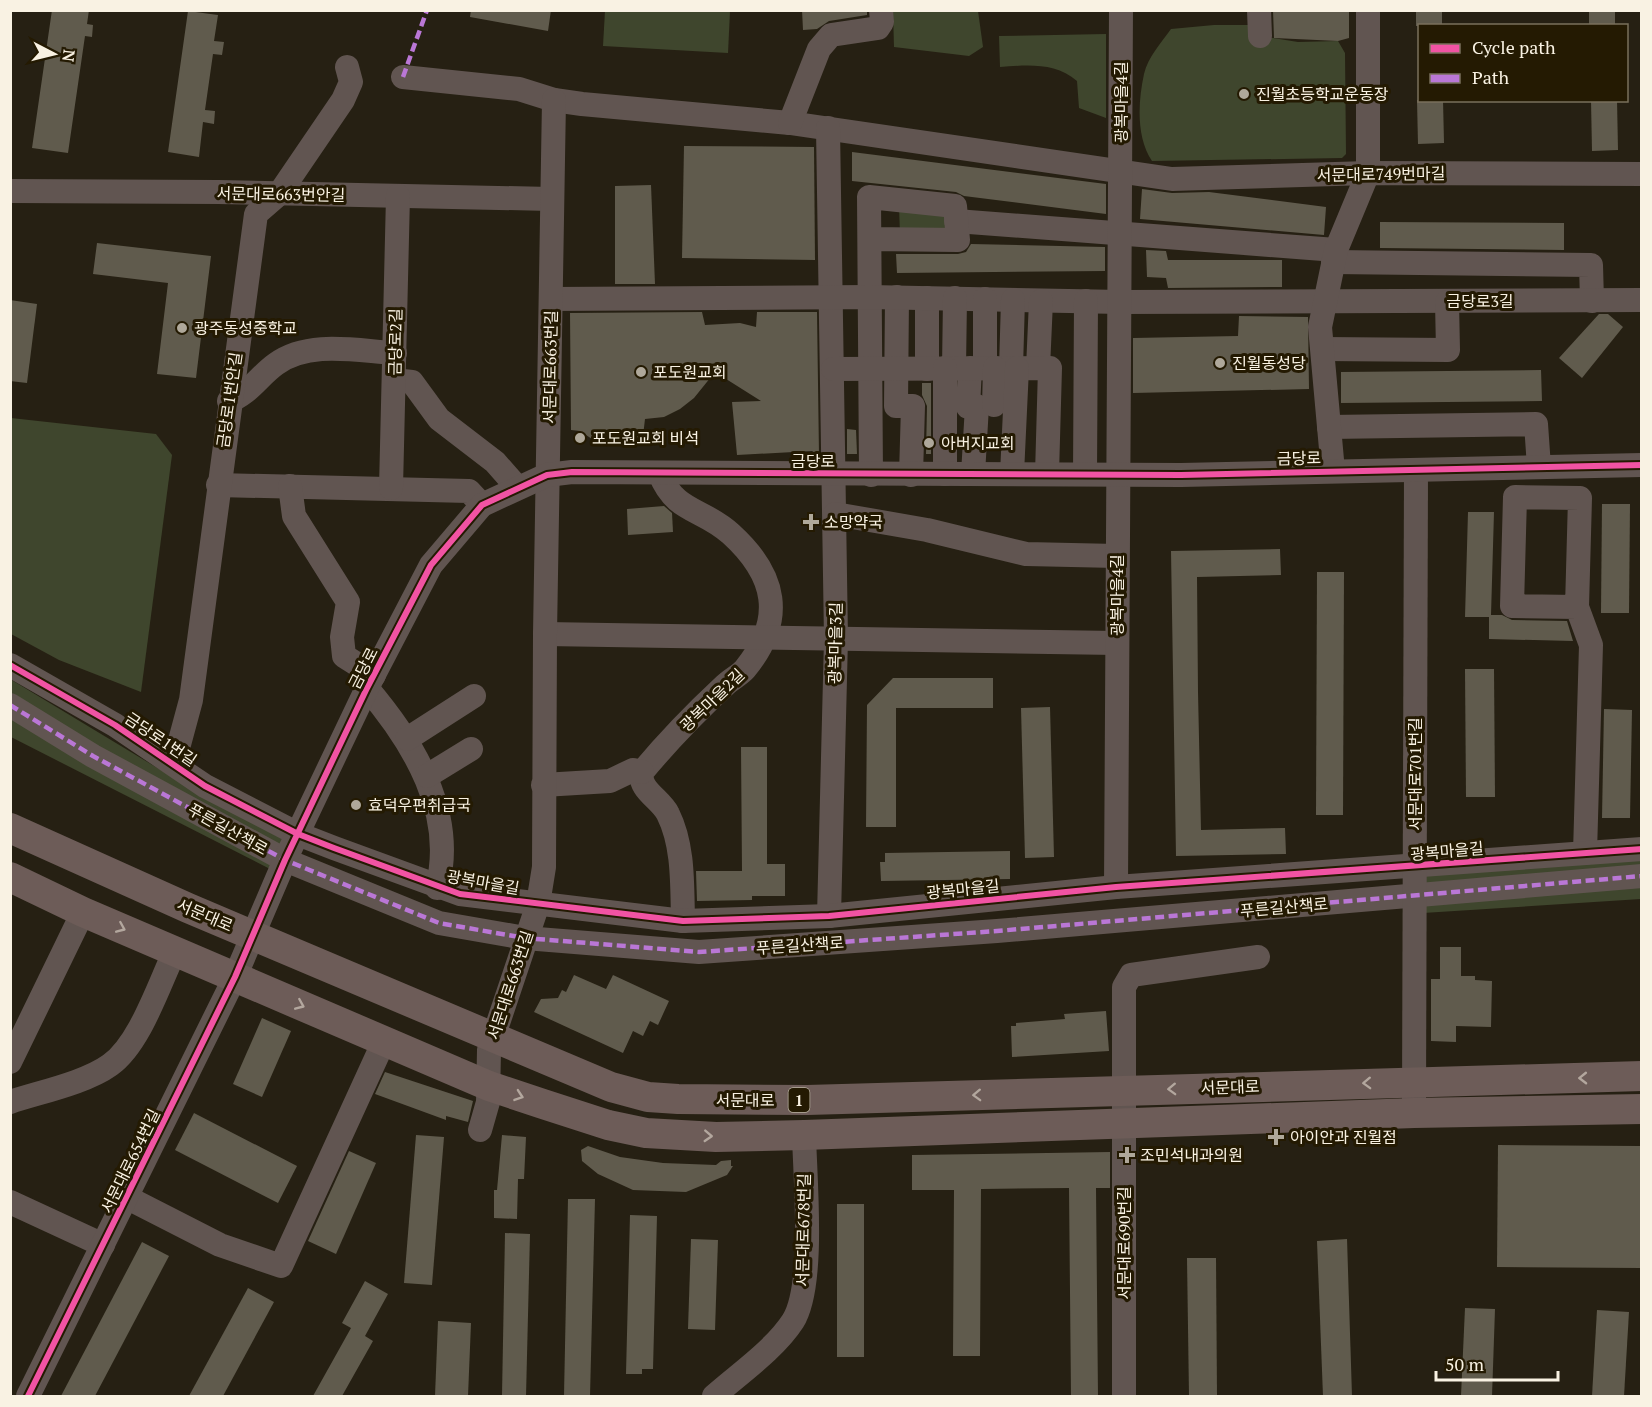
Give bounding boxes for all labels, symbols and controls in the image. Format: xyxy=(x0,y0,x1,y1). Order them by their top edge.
north arrow xyxy=(24,24,84,84)
legend xyxy=(1418,24,1628,102)
text: Cycle path xyxy=(1472,35,1556,59)
text: N xyxy=(57,48,81,63)
street label: 광복마을4길 xyxy=(1110,61,1132,143)
text: Path xyxy=(1472,65,1509,89)
place label: 진월초등학교운동장 xyxy=(1256,83,1389,105)
marker: 진월초등학교운동장 xyxy=(1237,87,1251,101)
street label: 서문대로749번마길 xyxy=(1317,162,1445,186)
street label: 서문대로663번안길 xyxy=(217,182,345,206)
street label: 금당로3길 xyxy=(1446,290,1514,312)
street label: 금당로2길 xyxy=(383,308,407,376)
street label: 서문대로663번길 xyxy=(538,310,562,424)
place label: 광주동성중학교 xyxy=(194,317,297,339)
marker: 광주동성중학교 xyxy=(175,321,189,335)
street label: 금당로1번안길 xyxy=(211,351,247,449)
place label: 진월동성당 xyxy=(1232,352,1306,374)
marker: 진월동성당 xyxy=(1213,356,1227,370)
place label: 포도원교회 xyxy=(653,361,727,383)
marker: 포도원교회 xyxy=(634,365,648,379)
place label: 포도원교회 비석 xyxy=(592,427,699,449)
marker: 포도원교회 비석 xyxy=(573,431,587,445)
place label: 아버지교회 xyxy=(941,432,1015,454)
marker: 아버지교회 xyxy=(922,436,936,450)
street label: 금당로 xyxy=(1277,447,1322,469)
street label: 금당로 xyxy=(791,450,835,472)
place label: 소망약국 xyxy=(824,511,883,533)
marker: 소망약국 xyxy=(802,513,820,531)
street label: 광복마을4길 xyxy=(1106,554,1128,636)
street label: 광복마을3길 xyxy=(823,602,847,684)
street label: 금당로 xyxy=(343,643,383,693)
street label: 광복마을2길 xyxy=(675,664,749,736)
street label: 금당로1번길 xyxy=(121,707,201,771)
street label: 서문대로701번길 xyxy=(1404,717,1426,831)
place label: 효덕우편취급국 xyxy=(368,794,471,816)
street label: 푸른길산책로 xyxy=(184,798,272,860)
marker: 효덕우편취급국 xyxy=(349,798,363,812)
street label: 광복마을길 xyxy=(1409,837,1485,865)
street label: 광복마을길 xyxy=(445,865,521,899)
street label: 광복마을길 xyxy=(925,874,1001,904)
street label: 푸른길산책로 xyxy=(1239,892,1329,922)
street label: 서문대로 xyxy=(174,893,237,937)
one-way arrow xyxy=(114,920,125,932)
street label: 서문대로663번길 xyxy=(482,927,538,1043)
street label: 푸른길산책로 xyxy=(755,931,845,959)
one-way arrow xyxy=(293,998,304,1010)
one-way arrow xyxy=(1579,1071,1588,1084)
street label: 서문대로 xyxy=(1200,1075,1260,1099)
one-way arrow xyxy=(1363,1077,1372,1089)
one-way arrow xyxy=(1168,1082,1177,1095)
one-way arrow xyxy=(513,1088,524,1101)
road number: 1 xyxy=(788,1088,810,1112)
one-way arrow xyxy=(973,1088,982,1101)
street label: 서문대로 xyxy=(716,1089,775,1111)
street label: 서문대로654번길 xyxy=(95,1105,165,1217)
place label: 아이안과 진월점 xyxy=(1290,1126,1397,1148)
marker: 아이안과 진월점 xyxy=(1267,1128,1285,1146)
one-way arrow xyxy=(704,1130,713,1143)
place label: 조민석내과의원 xyxy=(1140,1144,1243,1166)
marker: 조민석내과의원 xyxy=(1118,1146,1136,1164)
street label: 서문대로678번길 xyxy=(791,1173,815,1287)
street label: 서문대로690번길 xyxy=(1113,1186,1135,1300)
scale bar xyxy=(1436,1344,1558,1382)
text: 50 m xyxy=(1445,1352,1485,1376)

